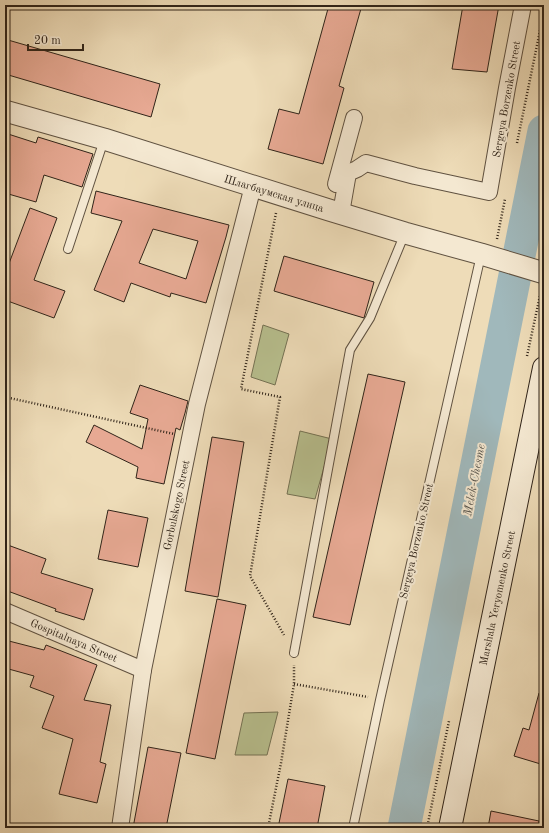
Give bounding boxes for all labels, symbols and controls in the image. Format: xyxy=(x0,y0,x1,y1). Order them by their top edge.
scale bar xyxy=(28,26,83,52)
text: 20 m xyxy=(34,35,61,47)
street label: Sergeya Borzenko Street xyxy=(492,40,523,158)
street label: Шлагбаумская улица xyxy=(222,174,325,215)
water label: Melek-Chesme xyxy=(462,443,488,518)
street label: Gorbulskogo Street xyxy=(163,459,192,551)
street label: Sergeya Borzenko Street xyxy=(399,482,436,600)
street label: Marshala Yeryomenko Street xyxy=(479,530,518,667)
street label: Gospitalnaya Street xyxy=(28,618,119,665)

